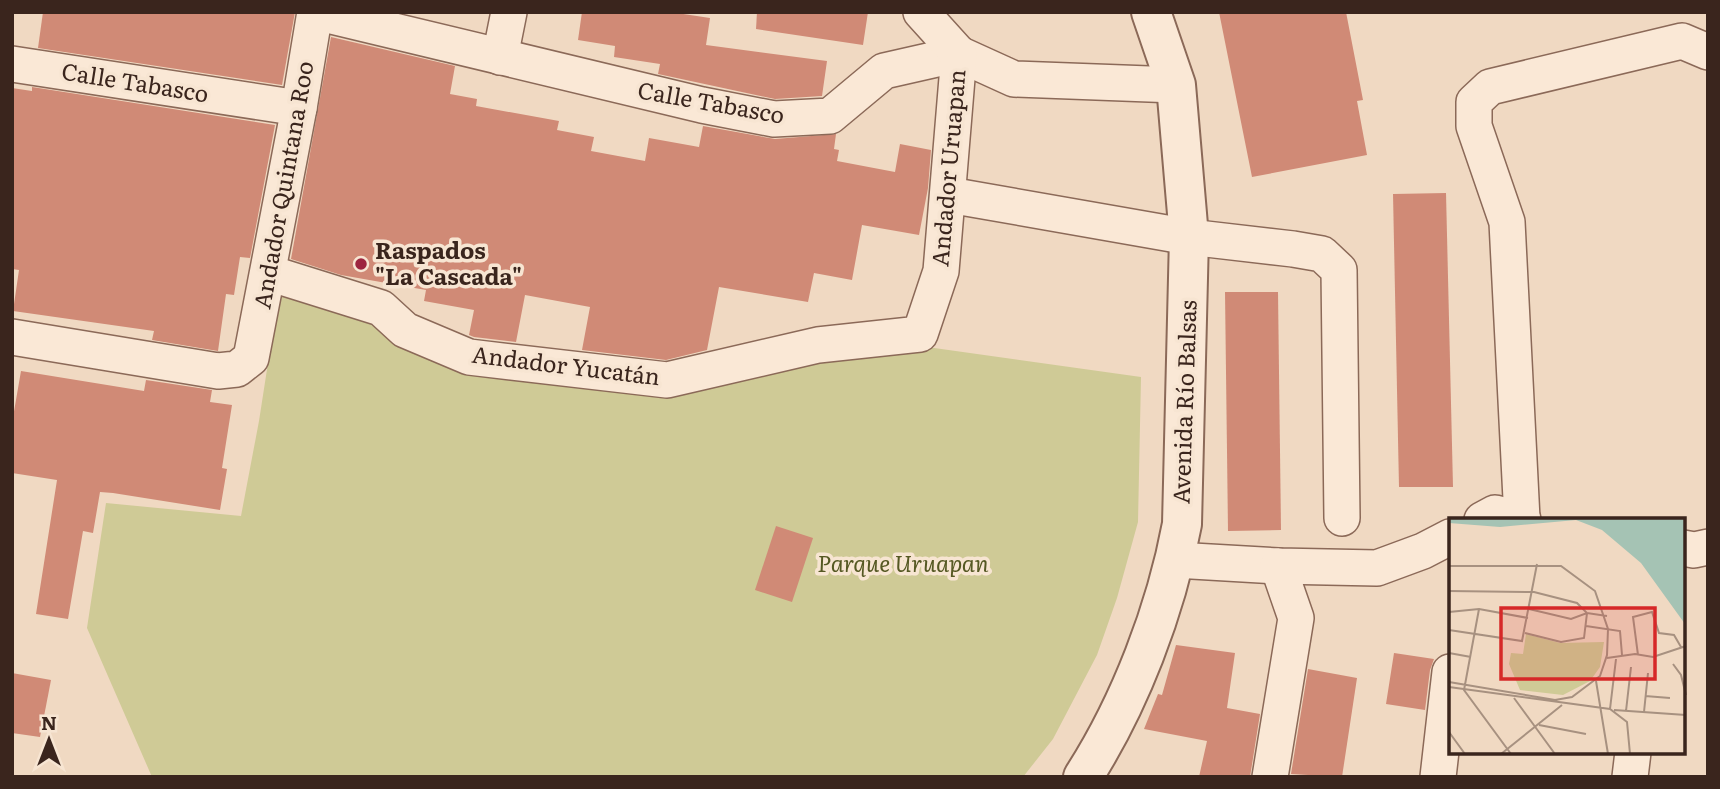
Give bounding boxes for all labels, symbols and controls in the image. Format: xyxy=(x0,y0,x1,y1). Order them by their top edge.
street label: Calle Tabasco xyxy=(59,53,211,109)
street label: Andador Quintana Roo xyxy=(243,58,321,311)
street label: Andador Uruapan xyxy=(921,68,973,268)
street label: Calle Tabasco xyxy=(635,71,787,131)
place label: Raspados "La Cascada" xyxy=(375,232,522,292)
marker: Raspados "La Cascada" xyxy=(353,256,369,272)
street label: Avenida Río Balsas xyxy=(1162,299,1204,505)
street label: Andador Yucatán xyxy=(470,336,662,392)
inset map xyxy=(1449,518,1685,754)
park label: Parque Uruapan xyxy=(817,545,989,579)
north arrow xyxy=(14,705,84,775)
text: N xyxy=(41,708,57,736)

